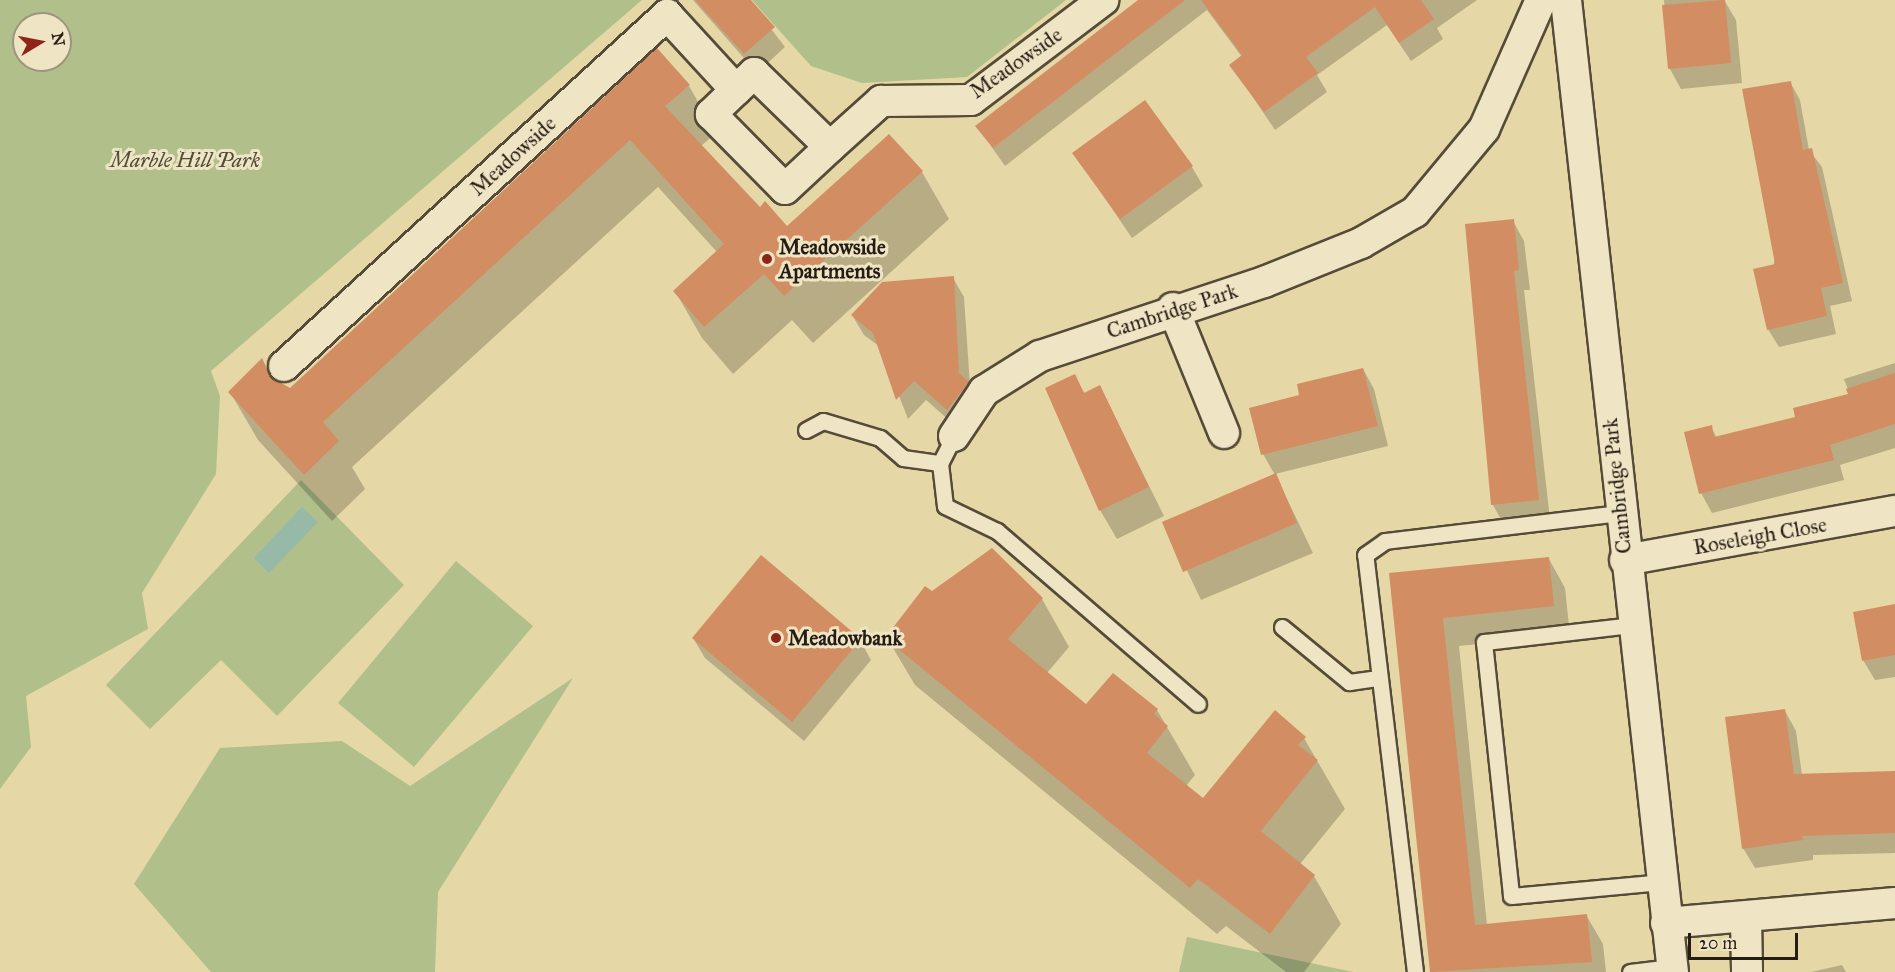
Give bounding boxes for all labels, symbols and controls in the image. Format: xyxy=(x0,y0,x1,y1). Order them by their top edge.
north arrow xyxy=(12,12,72,72)
street label: Meadowside xyxy=(965,22,1067,104)
text: N xyxy=(48,31,69,47)
street label: Meadowside xyxy=(465,111,561,201)
park label: Marble Hill Park xyxy=(110,147,260,173)
place label: Meadowside Apartments xyxy=(779,234,886,284)
marker: Meadowside Apartments xyxy=(760,252,774,266)
street label: Cambridge Park xyxy=(1103,278,1241,344)
street label: Cambridge Park xyxy=(1597,417,1637,555)
street label: Roseleigh Close xyxy=(1691,512,1829,560)
place label: Meadowbank xyxy=(788,625,902,651)
marker: Meadowbank xyxy=(769,631,783,645)
scale bar xyxy=(1691,921,1800,959)
text: 20 m xyxy=(1699,932,1737,954)

